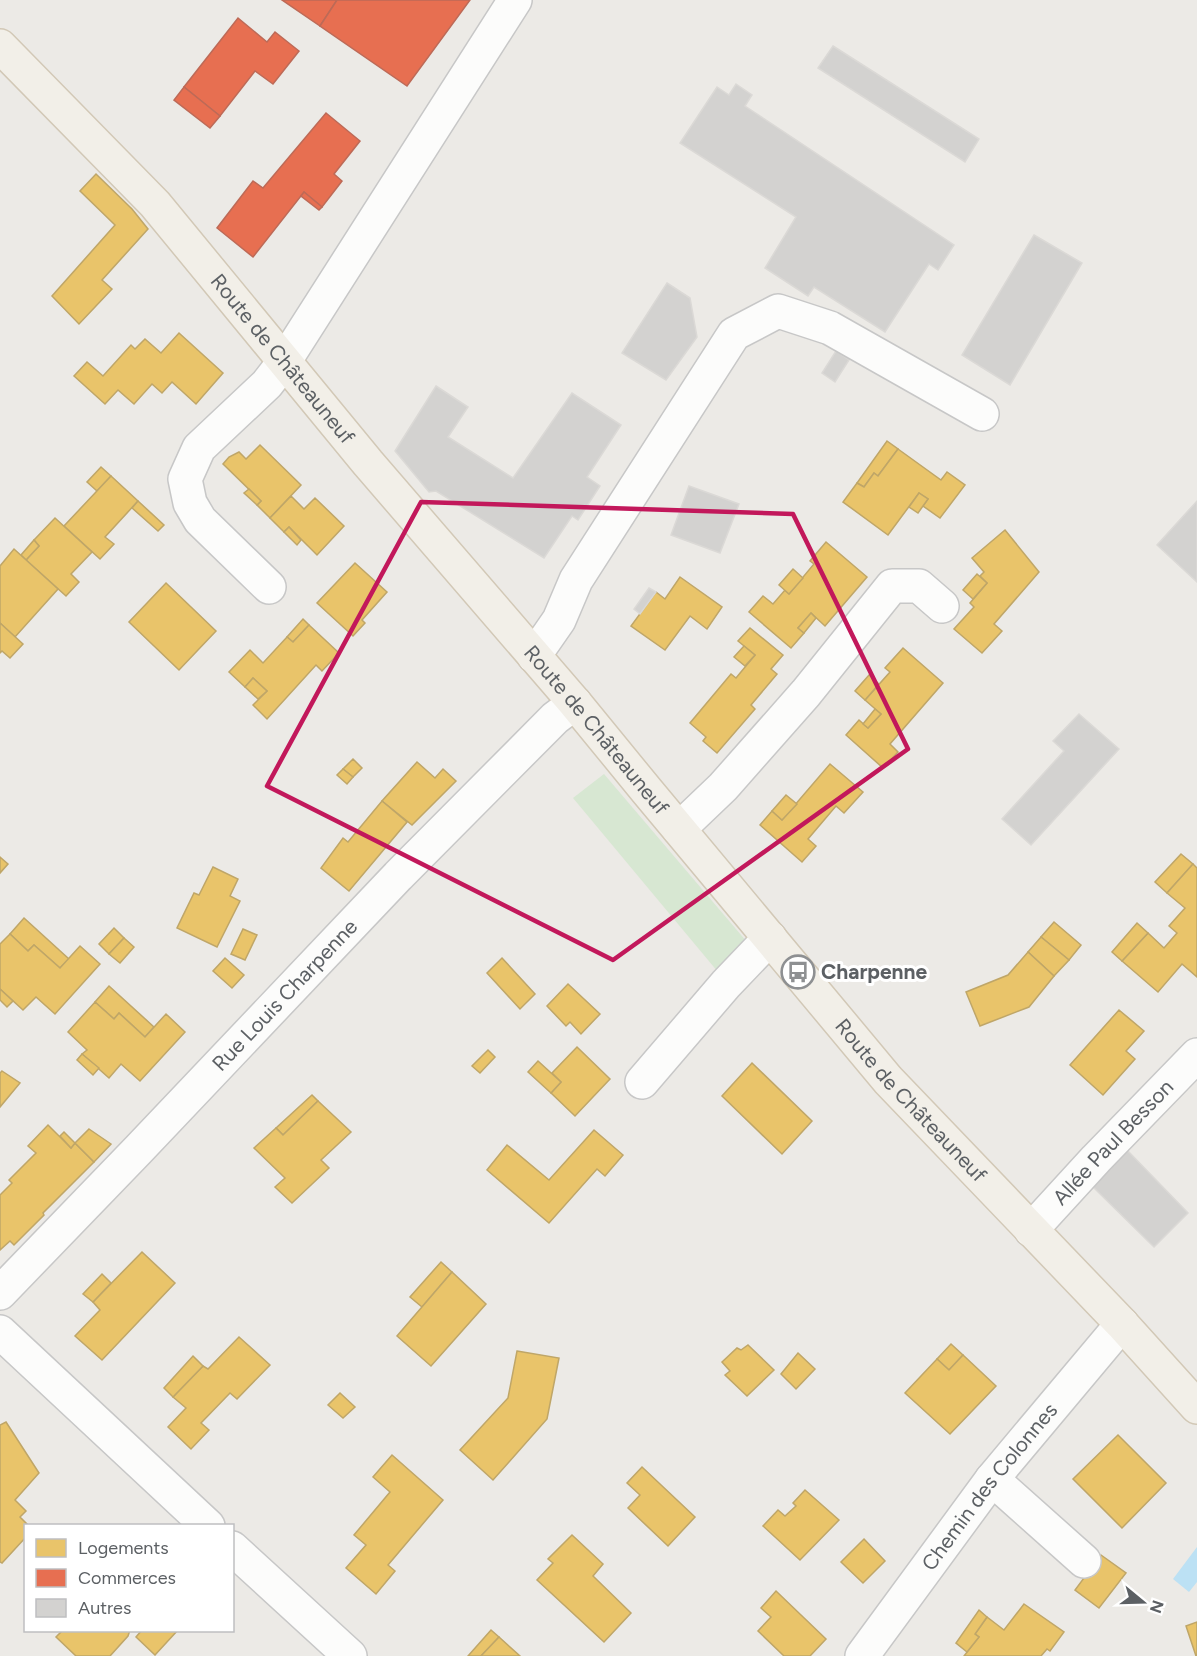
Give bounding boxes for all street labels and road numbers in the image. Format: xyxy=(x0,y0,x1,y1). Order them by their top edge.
street label: Route de Châteauneuf xyxy=(206,269,360,449)
street label: Route de Châteauneuf xyxy=(519,640,674,820)
street label: Rue Louis Charpenne xyxy=(207,914,362,1076)
street label: Route de Châteauneuf xyxy=(830,1013,992,1187)
street label: Allée Paul Besson xyxy=(1047,1074,1178,1210)
street label: Chemin des Colonnes xyxy=(916,1398,1062,1575)

